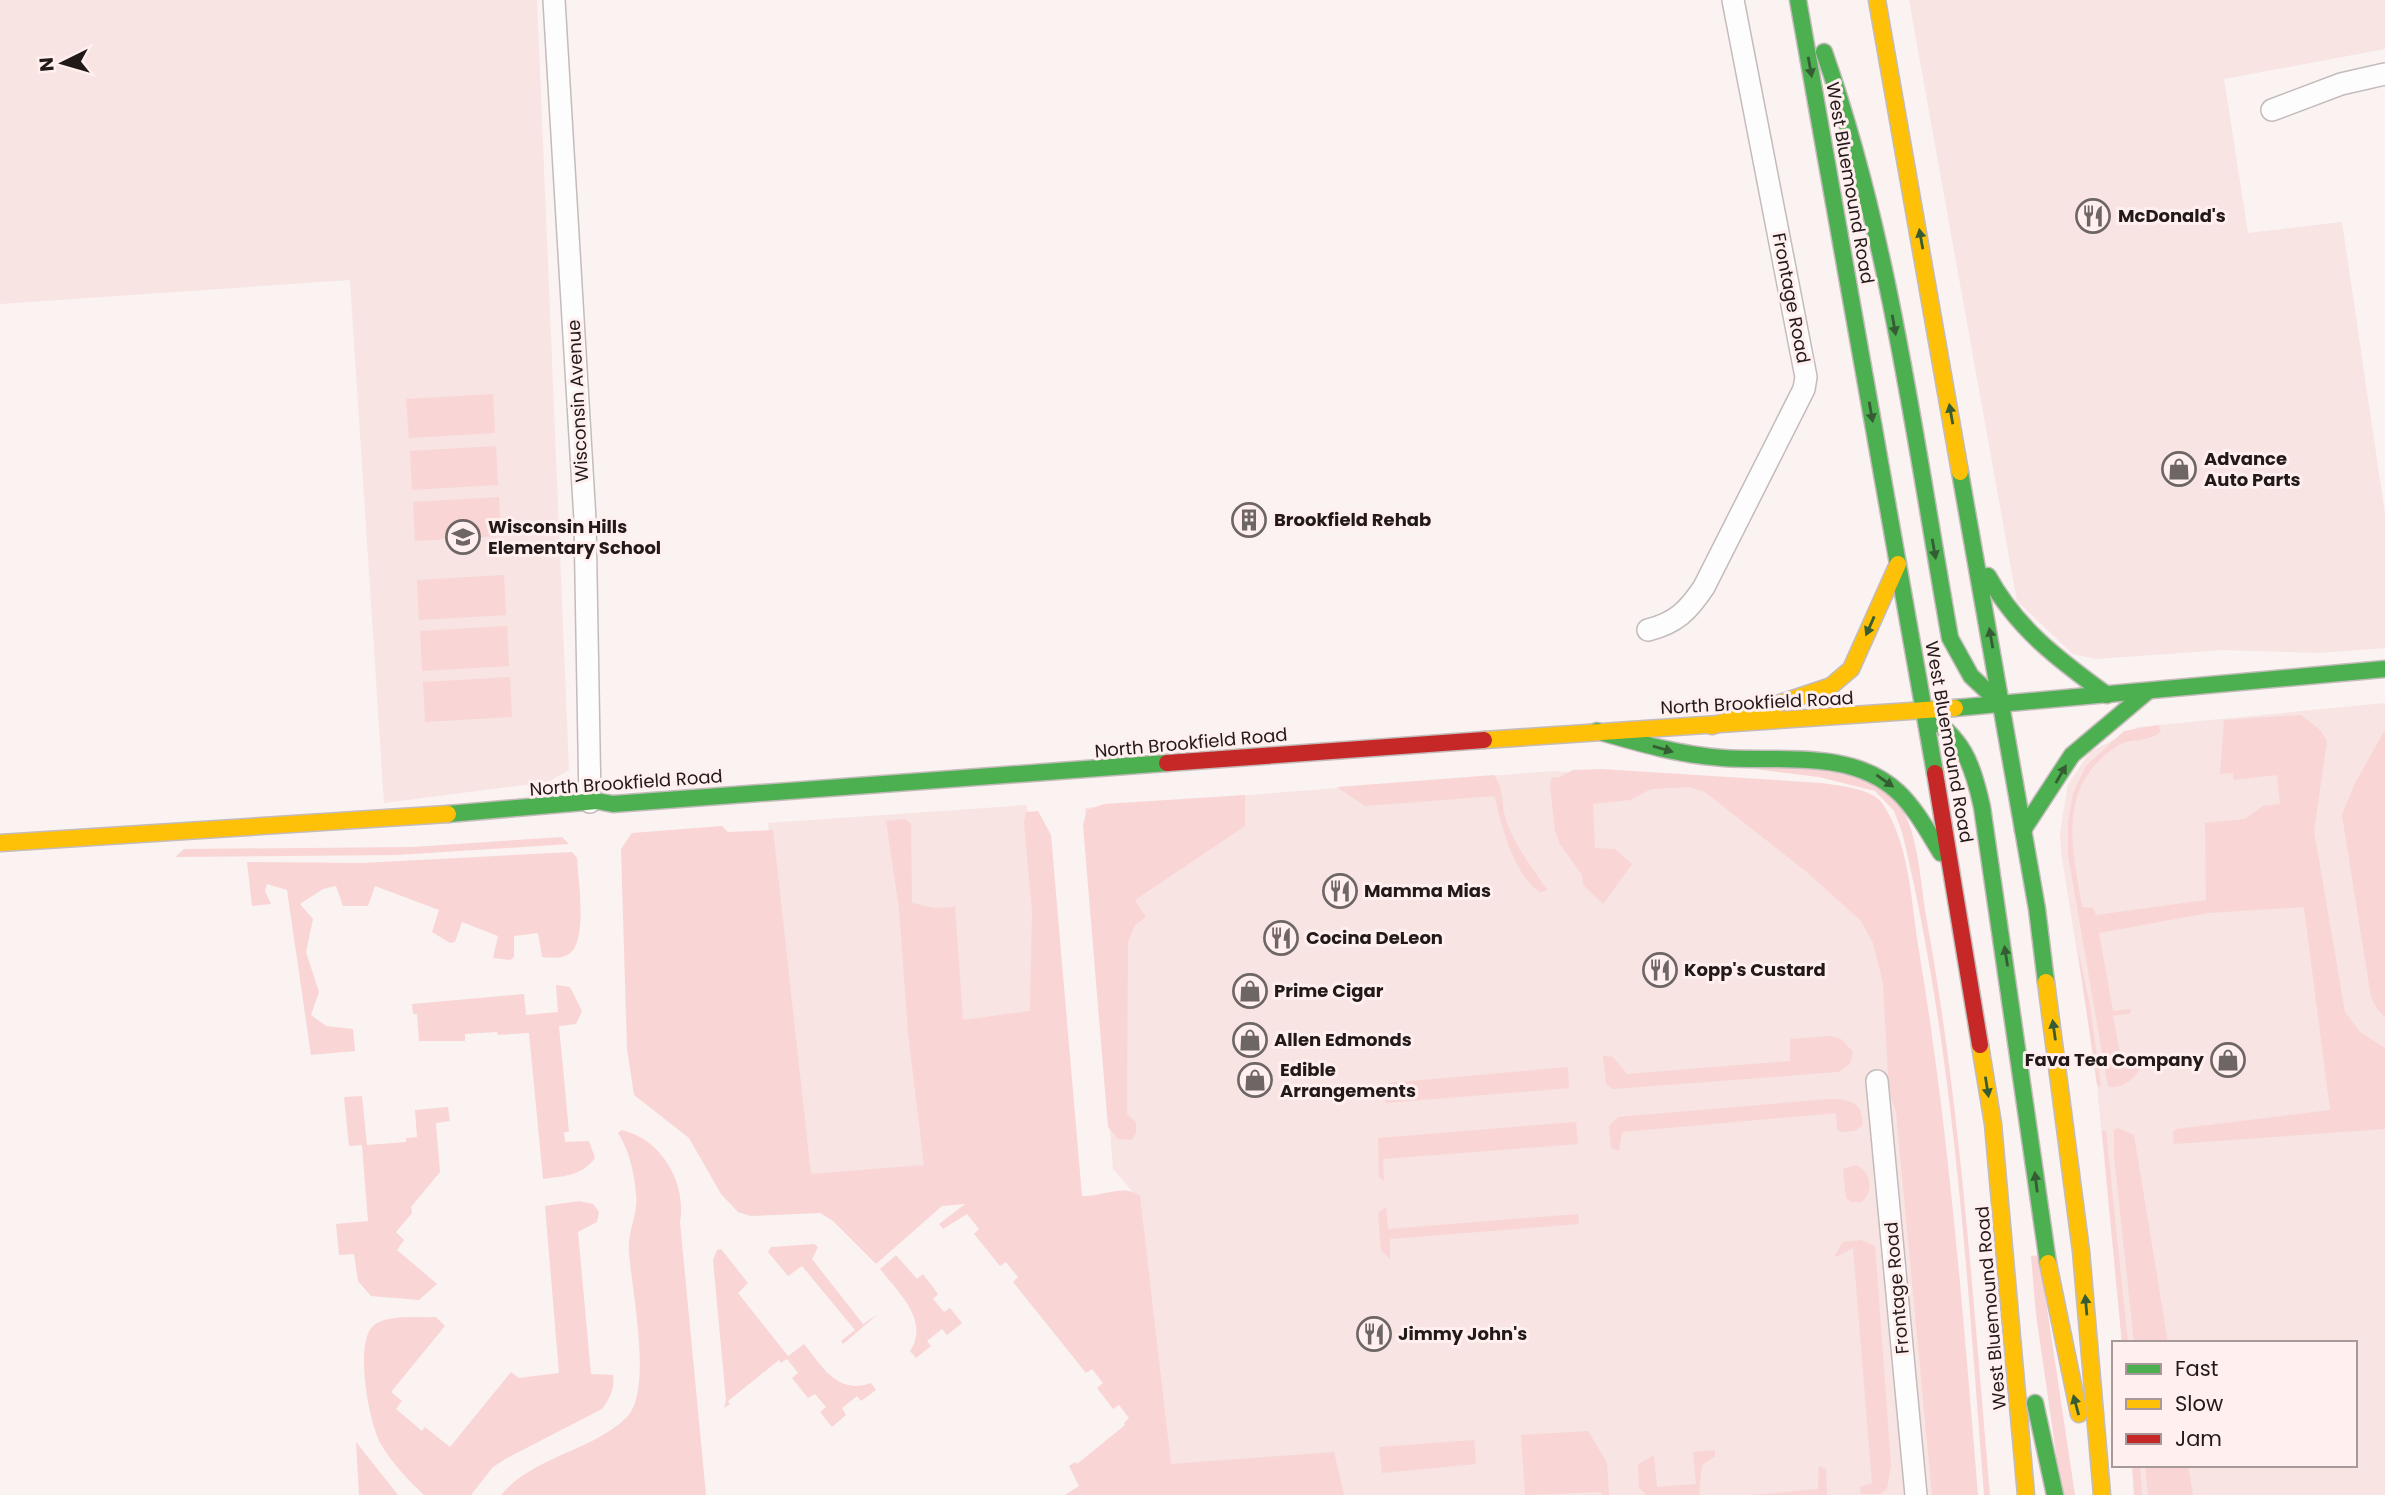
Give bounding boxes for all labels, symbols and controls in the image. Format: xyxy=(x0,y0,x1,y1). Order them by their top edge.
north arrow xyxy=(28,28,98,98)
text: N xyxy=(32,56,61,73)
one-way arrow xyxy=(1805,56,1816,78)
street label: West Bluemound Road xyxy=(1820,80,1881,286)
restaurant icon: McDonald's xyxy=(2074,197,2112,235)
place label: McDonald's xyxy=(2118,203,2226,228)
one-way arrow xyxy=(1915,228,1926,250)
street label: Frontage Road xyxy=(1767,230,1816,365)
one-way arrow xyxy=(1889,314,1900,336)
street label: Wisconsin Avenue xyxy=(561,319,594,483)
one-way arrow xyxy=(1866,401,1877,423)
one-way arrow xyxy=(1946,403,1957,425)
place label: Advance Auto Parts xyxy=(2204,446,2301,492)
shop icon: Advance Auto Parts xyxy=(2160,450,2198,488)
building icon: Brookfield Rehab xyxy=(1230,501,1268,539)
place label: Brookfield Rehab xyxy=(1274,507,1431,532)
place label: Wisconsin Hills Elementary School xyxy=(488,514,661,560)
school or university icon: Wisconsin Hills Elementary School xyxy=(444,518,482,556)
one-way arrow xyxy=(1929,538,1940,560)
one-way arrow xyxy=(1864,616,1875,637)
one-way arrow xyxy=(1985,627,1996,649)
street label: West Bluemound Road xyxy=(1919,639,1980,845)
street label: North Brookfield Road xyxy=(1660,685,1854,720)
street label: North Brookfield Road xyxy=(1093,722,1288,763)
one-way arrow xyxy=(1652,745,1673,755)
street label: North Brookfield Road xyxy=(529,763,723,802)
one-way arrow xyxy=(2055,764,2067,783)
one-way arrow xyxy=(1876,774,1894,788)
restaurant icon: Mamma Mias xyxy=(1321,872,1359,910)
place label: Mamma Mias xyxy=(1364,878,1491,903)
restaurant icon: Cocina DeLeon xyxy=(1262,919,1300,957)
place label: Cocina DeLeon xyxy=(1306,925,1443,950)
one-way arrow xyxy=(2000,945,2011,967)
restaurant icon: Kopp's Custard xyxy=(1641,951,1679,989)
place label: Kopp's Custard xyxy=(1684,957,1826,982)
shop icon: Prime Cigar xyxy=(1231,972,1269,1010)
place label: Prime Cigar xyxy=(1274,978,1384,1003)
one-way arrow xyxy=(2048,1019,2059,1041)
shop icon: Allen Edmonds xyxy=(1231,1021,1269,1059)
place label: Allen Edmonds xyxy=(1274,1027,1412,1052)
shop icon: Fava Tea Company xyxy=(2209,1041,2247,1079)
place label: Fava Tea Company xyxy=(2025,1047,2205,1072)
place label: Edible Arrangements xyxy=(1280,1057,1416,1103)
shop icon: Edible Arrangements xyxy=(1236,1061,1274,1099)
one-way arrow xyxy=(1982,1076,1993,1098)
one-way arrow xyxy=(2030,1171,2041,1193)
street label: West Bluemound Road xyxy=(1969,1205,2012,1411)
street label: Frontage Road xyxy=(1878,1221,1915,1355)
one-way arrow xyxy=(2080,1294,2091,1316)
restaurant icon: Jimmy John's xyxy=(1355,1315,1393,1353)
place label: Jimmy John's xyxy=(1398,1321,1527,1346)
legend xyxy=(2112,1341,2357,1467)
text: Fast xyxy=(2175,1354,2218,1383)
text: Slow xyxy=(2175,1389,2223,1418)
one-way arrow xyxy=(2070,1394,2081,1416)
text: Jam xyxy=(2175,1424,2222,1453)

